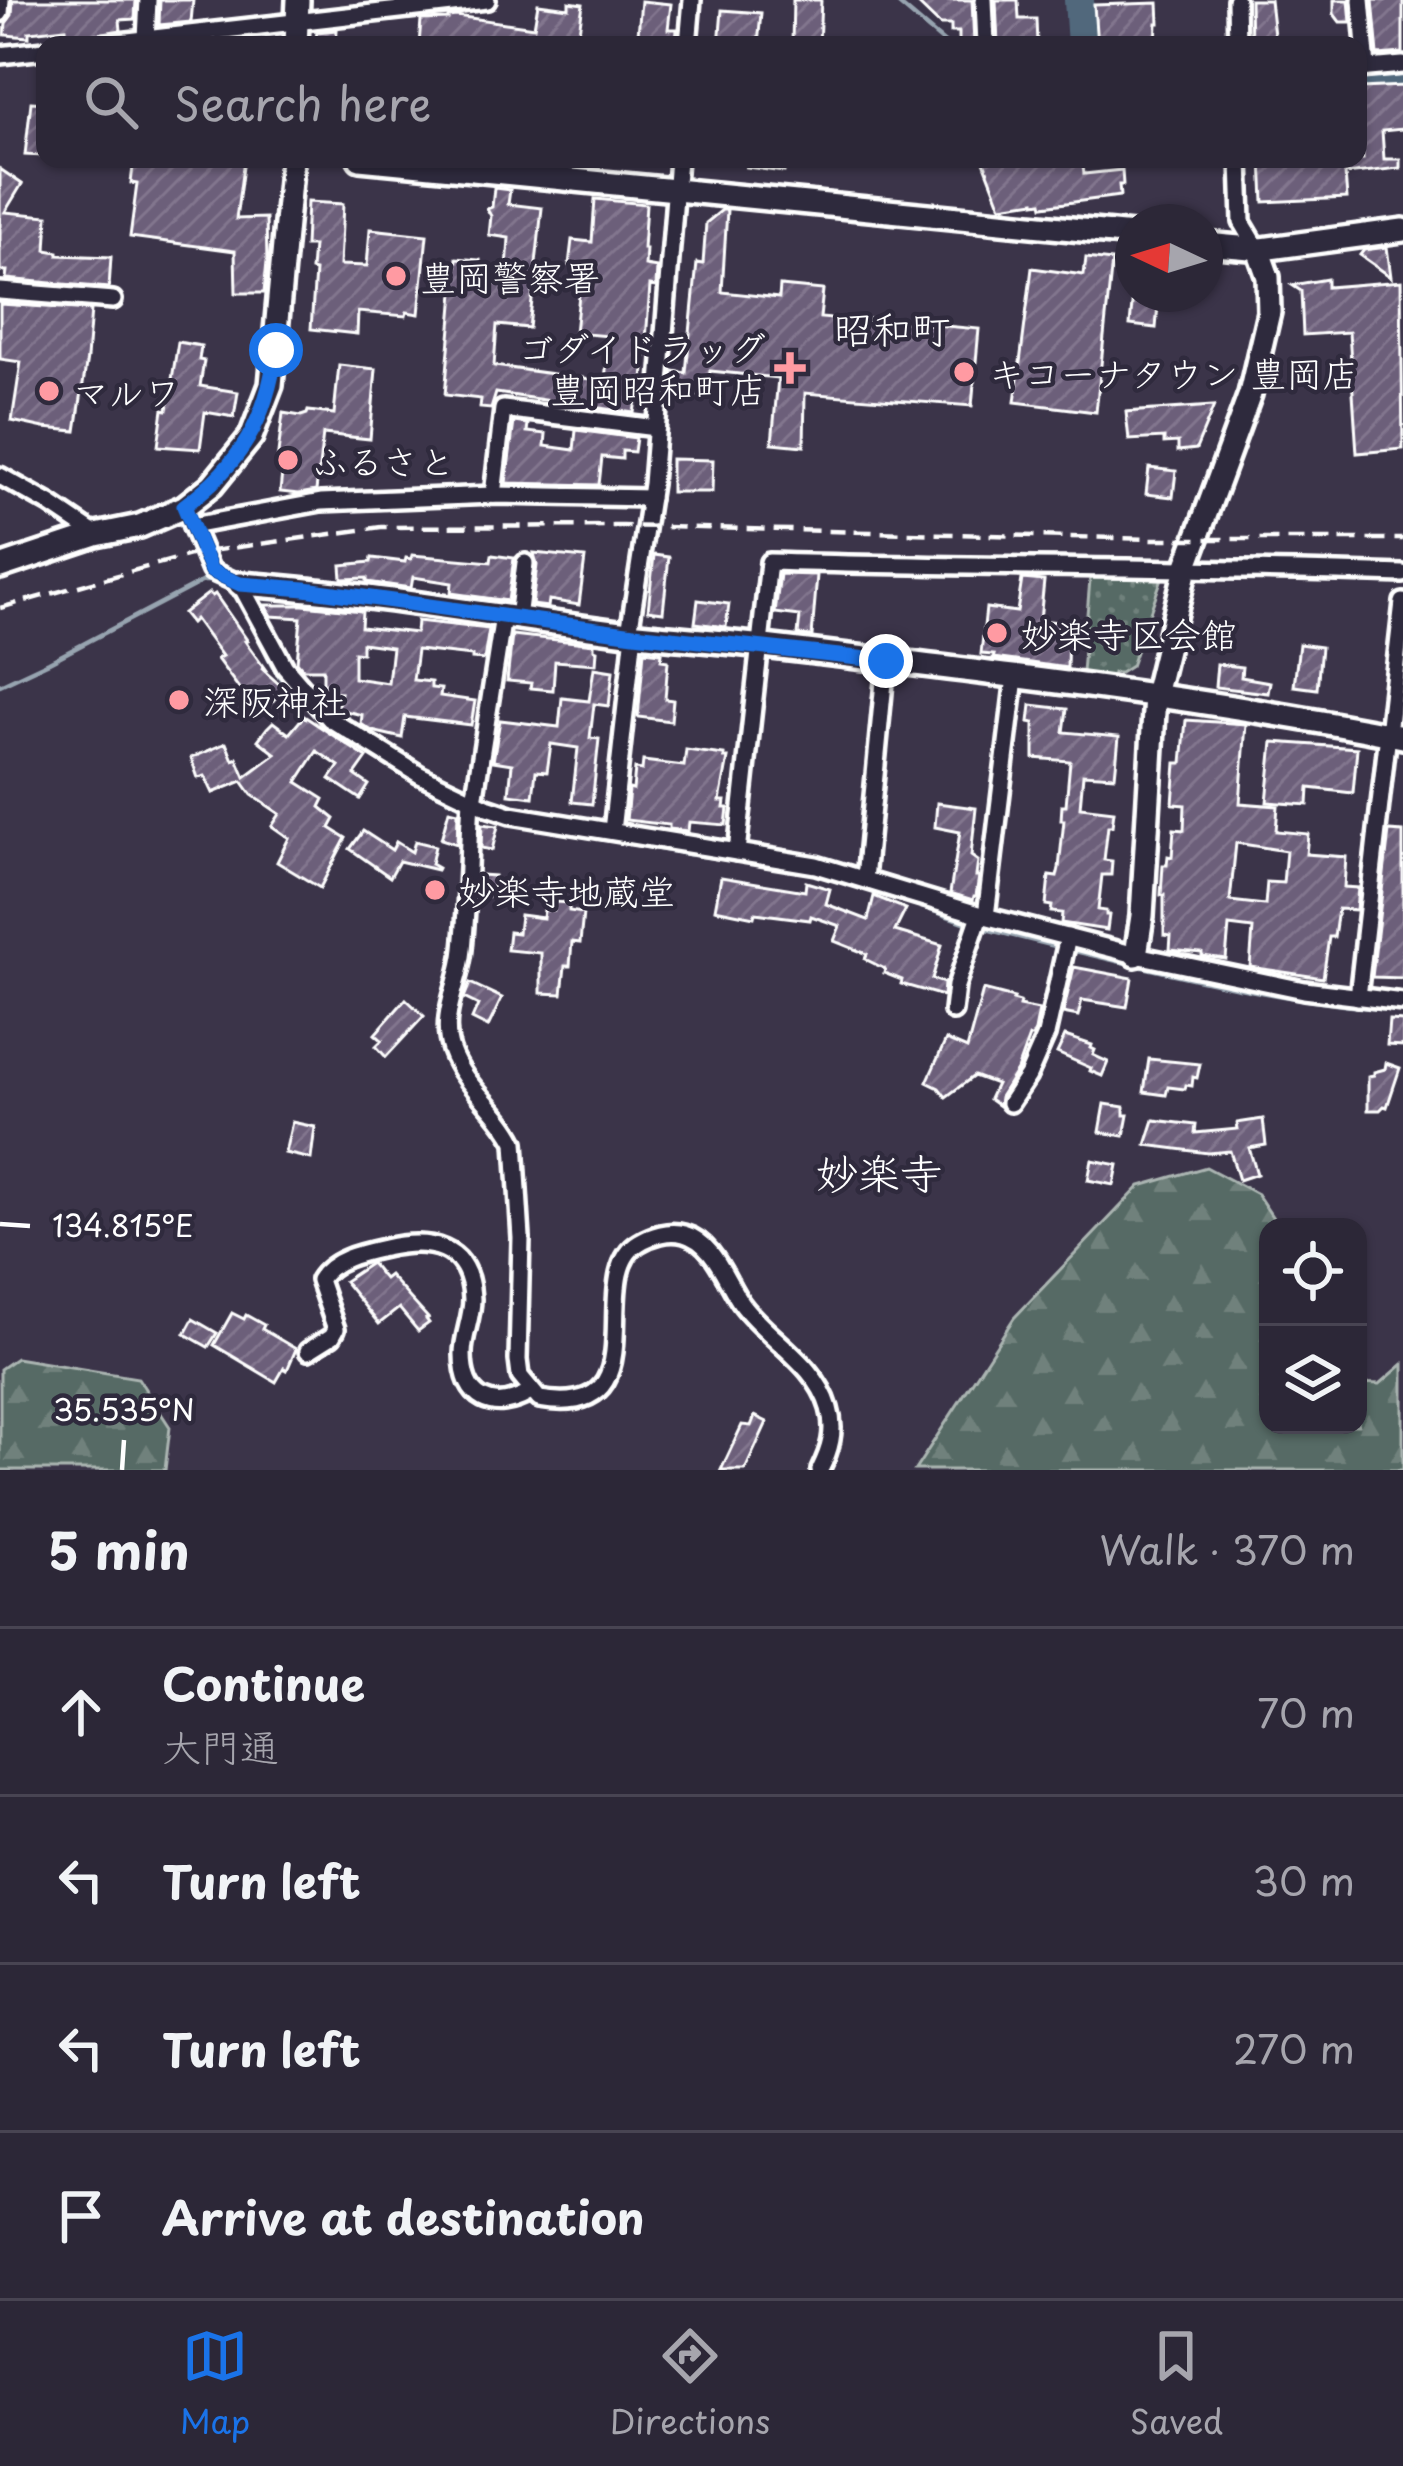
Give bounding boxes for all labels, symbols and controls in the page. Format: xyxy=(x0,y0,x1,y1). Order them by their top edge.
search box xyxy=(36,36,1367,168)
text: Search here xyxy=(174,68,431,136)
icon: search xyxy=(78,69,144,135)
north arrow xyxy=(1115,204,1223,312)
place label: 豊岡警察署 xyxy=(420,249,600,303)
marker: 豊岡警察署 xyxy=(383,263,409,289)
district label: 昭和町 xyxy=(833,298,951,357)
place label: ゴダイドラッグ 豊岡昭和町店 xyxy=(518,320,766,415)
route start xyxy=(249,323,303,377)
place label: キコーナタウン 豊岡店 xyxy=(988,345,1358,399)
marker: ゴダイドラッグ 豊岡昭和町店 xyxy=(777,355,803,381)
marker: キコーナタウン 豊岡店 xyxy=(951,359,977,385)
place label: マルワ xyxy=(73,364,180,418)
marker: マルワ xyxy=(36,378,62,404)
place label: ふるさと xyxy=(312,433,455,487)
marker: ふるさと xyxy=(275,447,301,473)
place label: 妙楽寺区会館 xyxy=(1021,606,1237,660)
marker: 妙楽寺区会館 xyxy=(984,620,1010,646)
route end xyxy=(859,634,913,688)
place label: 深阪神社 xyxy=(203,673,347,727)
marker: 深阪神社 xyxy=(166,687,192,713)
place label: 妙楽寺地蔵堂 xyxy=(459,863,675,917)
marker: 妙楽寺地蔵堂 xyxy=(422,877,448,903)
district label: 妙楽寺 xyxy=(816,1140,942,1203)
text: 134.815°E xyxy=(52,1202,194,1247)
map controls xyxy=(1259,1218,1367,1434)
button: locate xyxy=(1259,1218,1367,1326)
button: layers xyxy=(1259,1326,1367,1434)
text: 35.535°N xyxy=(53,1386,195,1431)
text: 5 min xyxy=(48,1510,190,1587)
text: Walk · 370 m xyxy=(1099,1519,1355,1578)
text: Continue xyxy=(162,1648,365,1716)
icon: ahead xyxy=(48,1679,114,1745)
text: 70 m xyxy=(1257,1682,1355,1741)
text: 大門通 xyxy=(162,1716,279,1775)
text: Turn left xyxy=(162,1846,361,1914)
icon: left xyxy=(48,1847,114,1913)
text: 30 m xyxy=(1252,1850,1355,1909)
text: Turn left xyxy=(162,2014,361,2082)
icon: left xyxy=(48,2015,114,2081)
text: 270 m xyxy=(1233,2018,1355,2077)
text: Arrive at destination xyxy=(162,2182,645,2250)
icon: arrive xyxy=(48,2183,114,2249)
tab: Map xyxy=(180,2323,250,2445)
tab: Directions xyxy=(610,2323,770,2445)
tab: Saved xyxy=(1130,2323,1223,2445)

